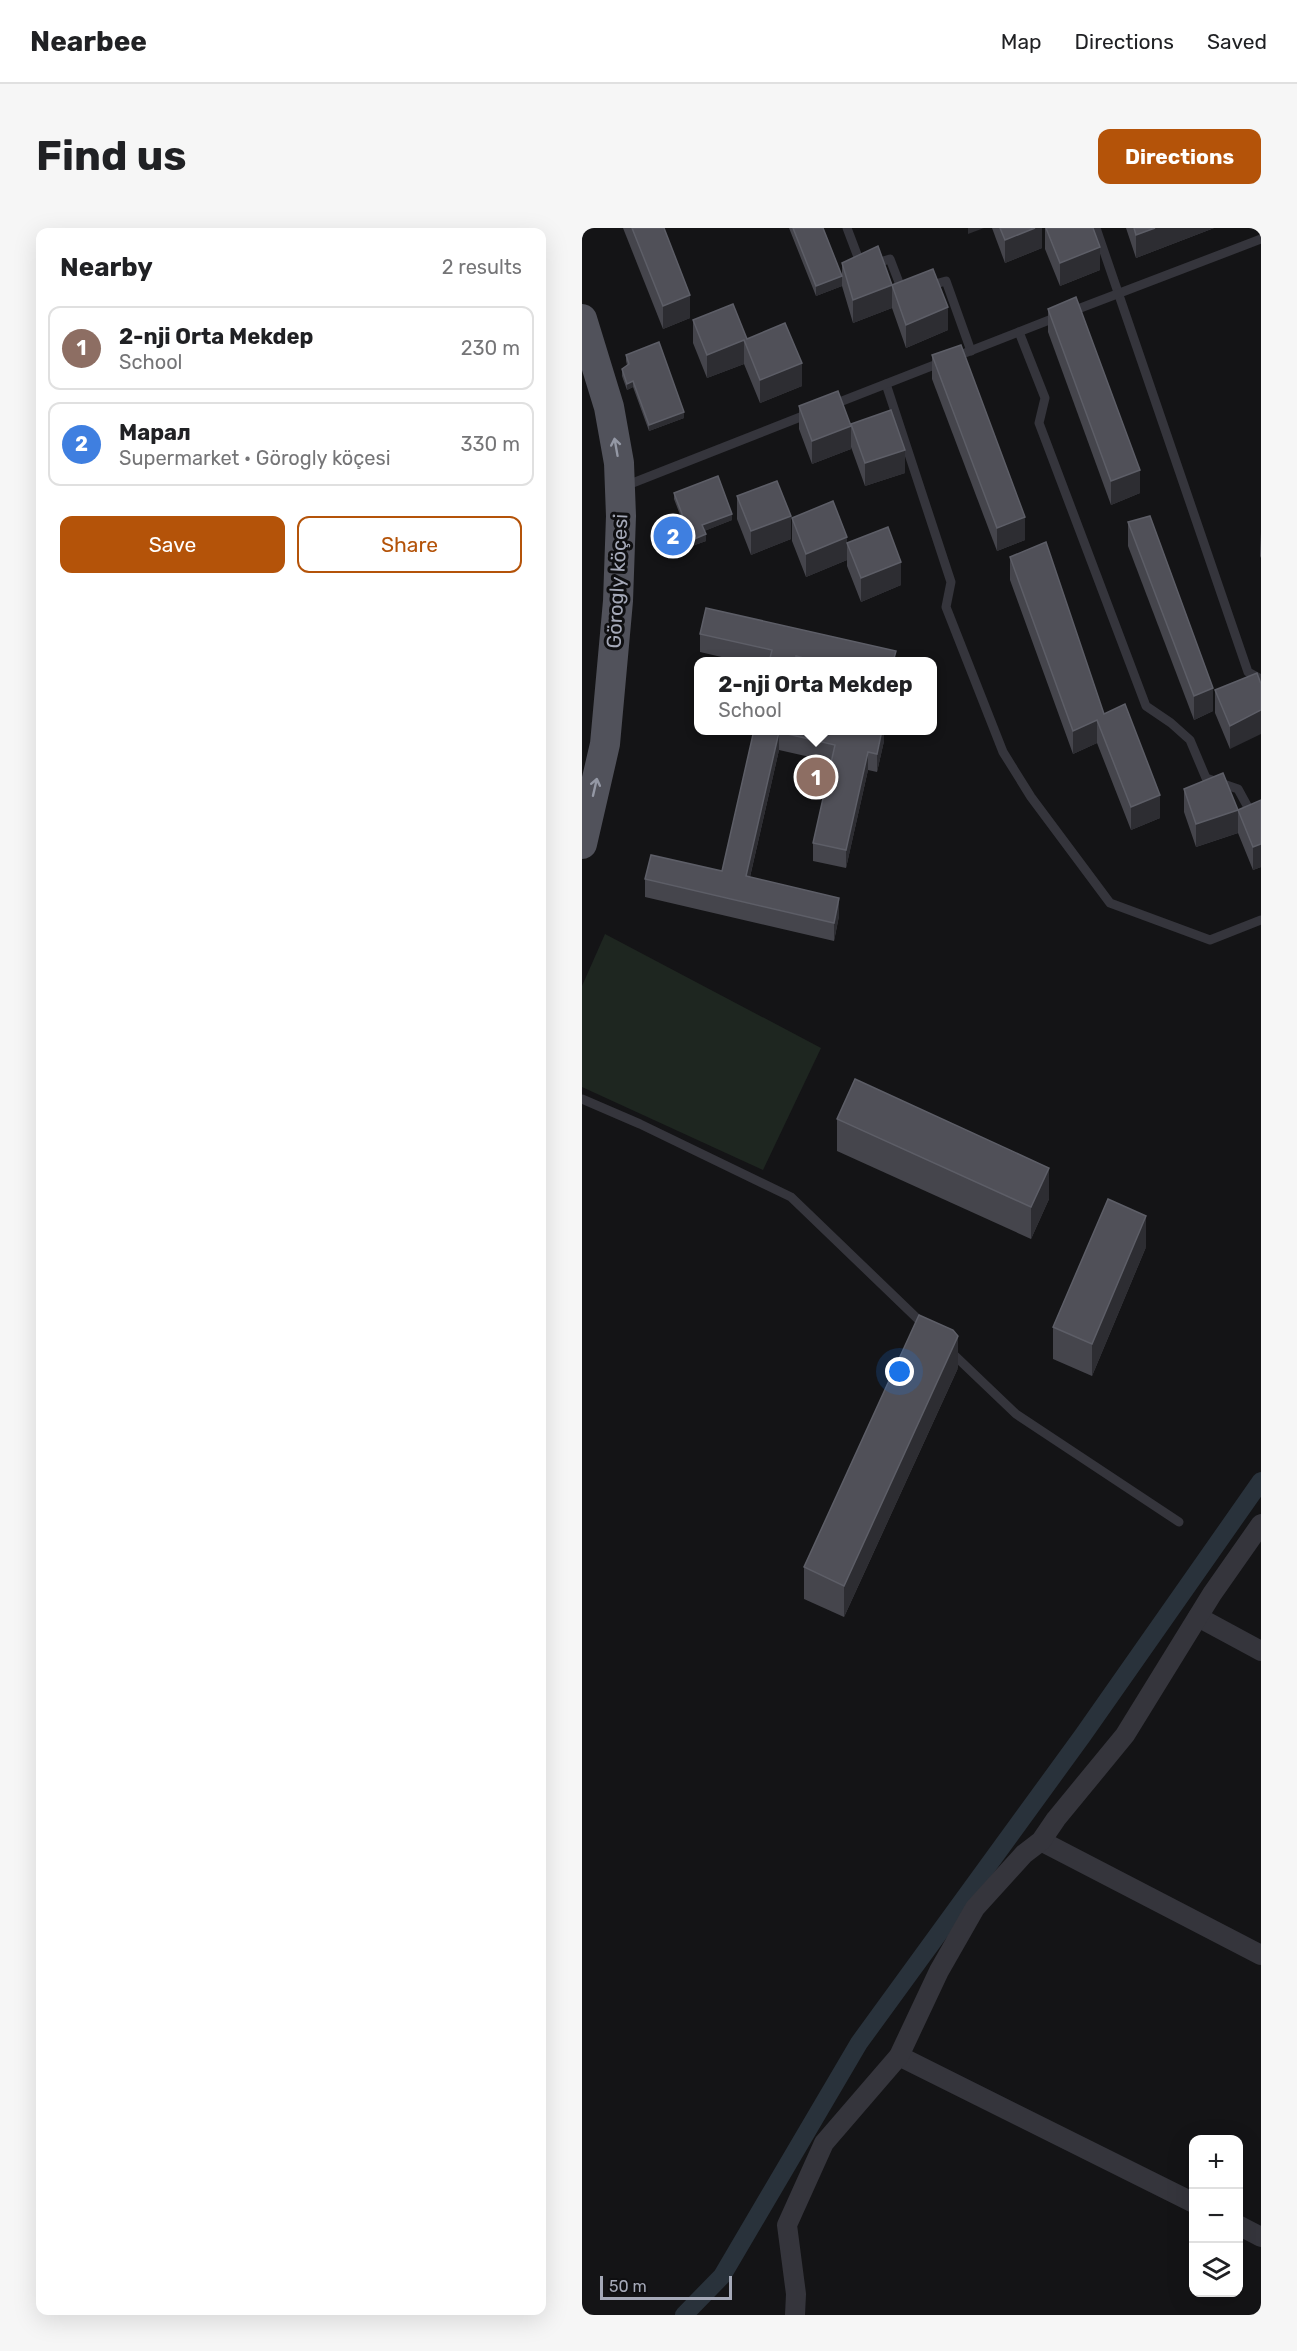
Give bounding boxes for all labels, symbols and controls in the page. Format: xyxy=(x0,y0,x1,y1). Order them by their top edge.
text: Nearbee xyxy=(30,25,147,58)
text: Map xyxy=(1001,29,1042,54)
text: Directions xyxy=(1075,29,1174,54)
text: Saved xyxy=(1207,29,1267,54)
button: Directions xyxy=(1098,129,1261,184)
text: Find us xyxy=(36,131,187,181)
text: Nearby xyxy=(60,252,153,283)
text: 2 results xyxy=(442,255,522,279)
text: 2-nji Orta Mekdep xyxy=(119,323,313,350)
text: 1 xyxy=(77,336,86,360)
text: 230 m xyxy=(461,336,520,360)
text: School xyxy=(119,350,182,374)
text: Марал xyxy=(119,419,191,446)
text: 2 xyxy=(75,432,88,456)
text: 330 m xyxy=(461,432,520,456)
one-way arrow xyxy=(610,438,621,458)
text: Supermarket · Görogly köçesi xyxy=(119,446,391,470)
street label: Görogly köçesi xyxy=(601,513,633,649)
pin: 2 xyxy=(654,514,692,558)
button: Save xyxy=(60,516,285,573)
button: Share xyxy=(297,516,522,573)
popup xyxy=(694,657,937,735)
text: 2-nji Orta Mekdep xyxy=(718,671,913,698)
text: School xyxy=(718,698,782,722)
pin: 1 xyxy=(796,754,836,800)
one-way arrow xyxy=(590,778,601,797)
your location xyxy=(885,1357,914,1386)
map controls xyxy=(1189,2135,1243,2297)
button: + xyxy=(1189,2135,1243,2189)
button: − xyxy=(1189,2189,1243,2243)
button: layers xyxy=(1189,2243,1243,2297)
scale bar xyxy=(600,2273,732,2300)
text: 50 m xyxy=(609,2277,647,2296)

